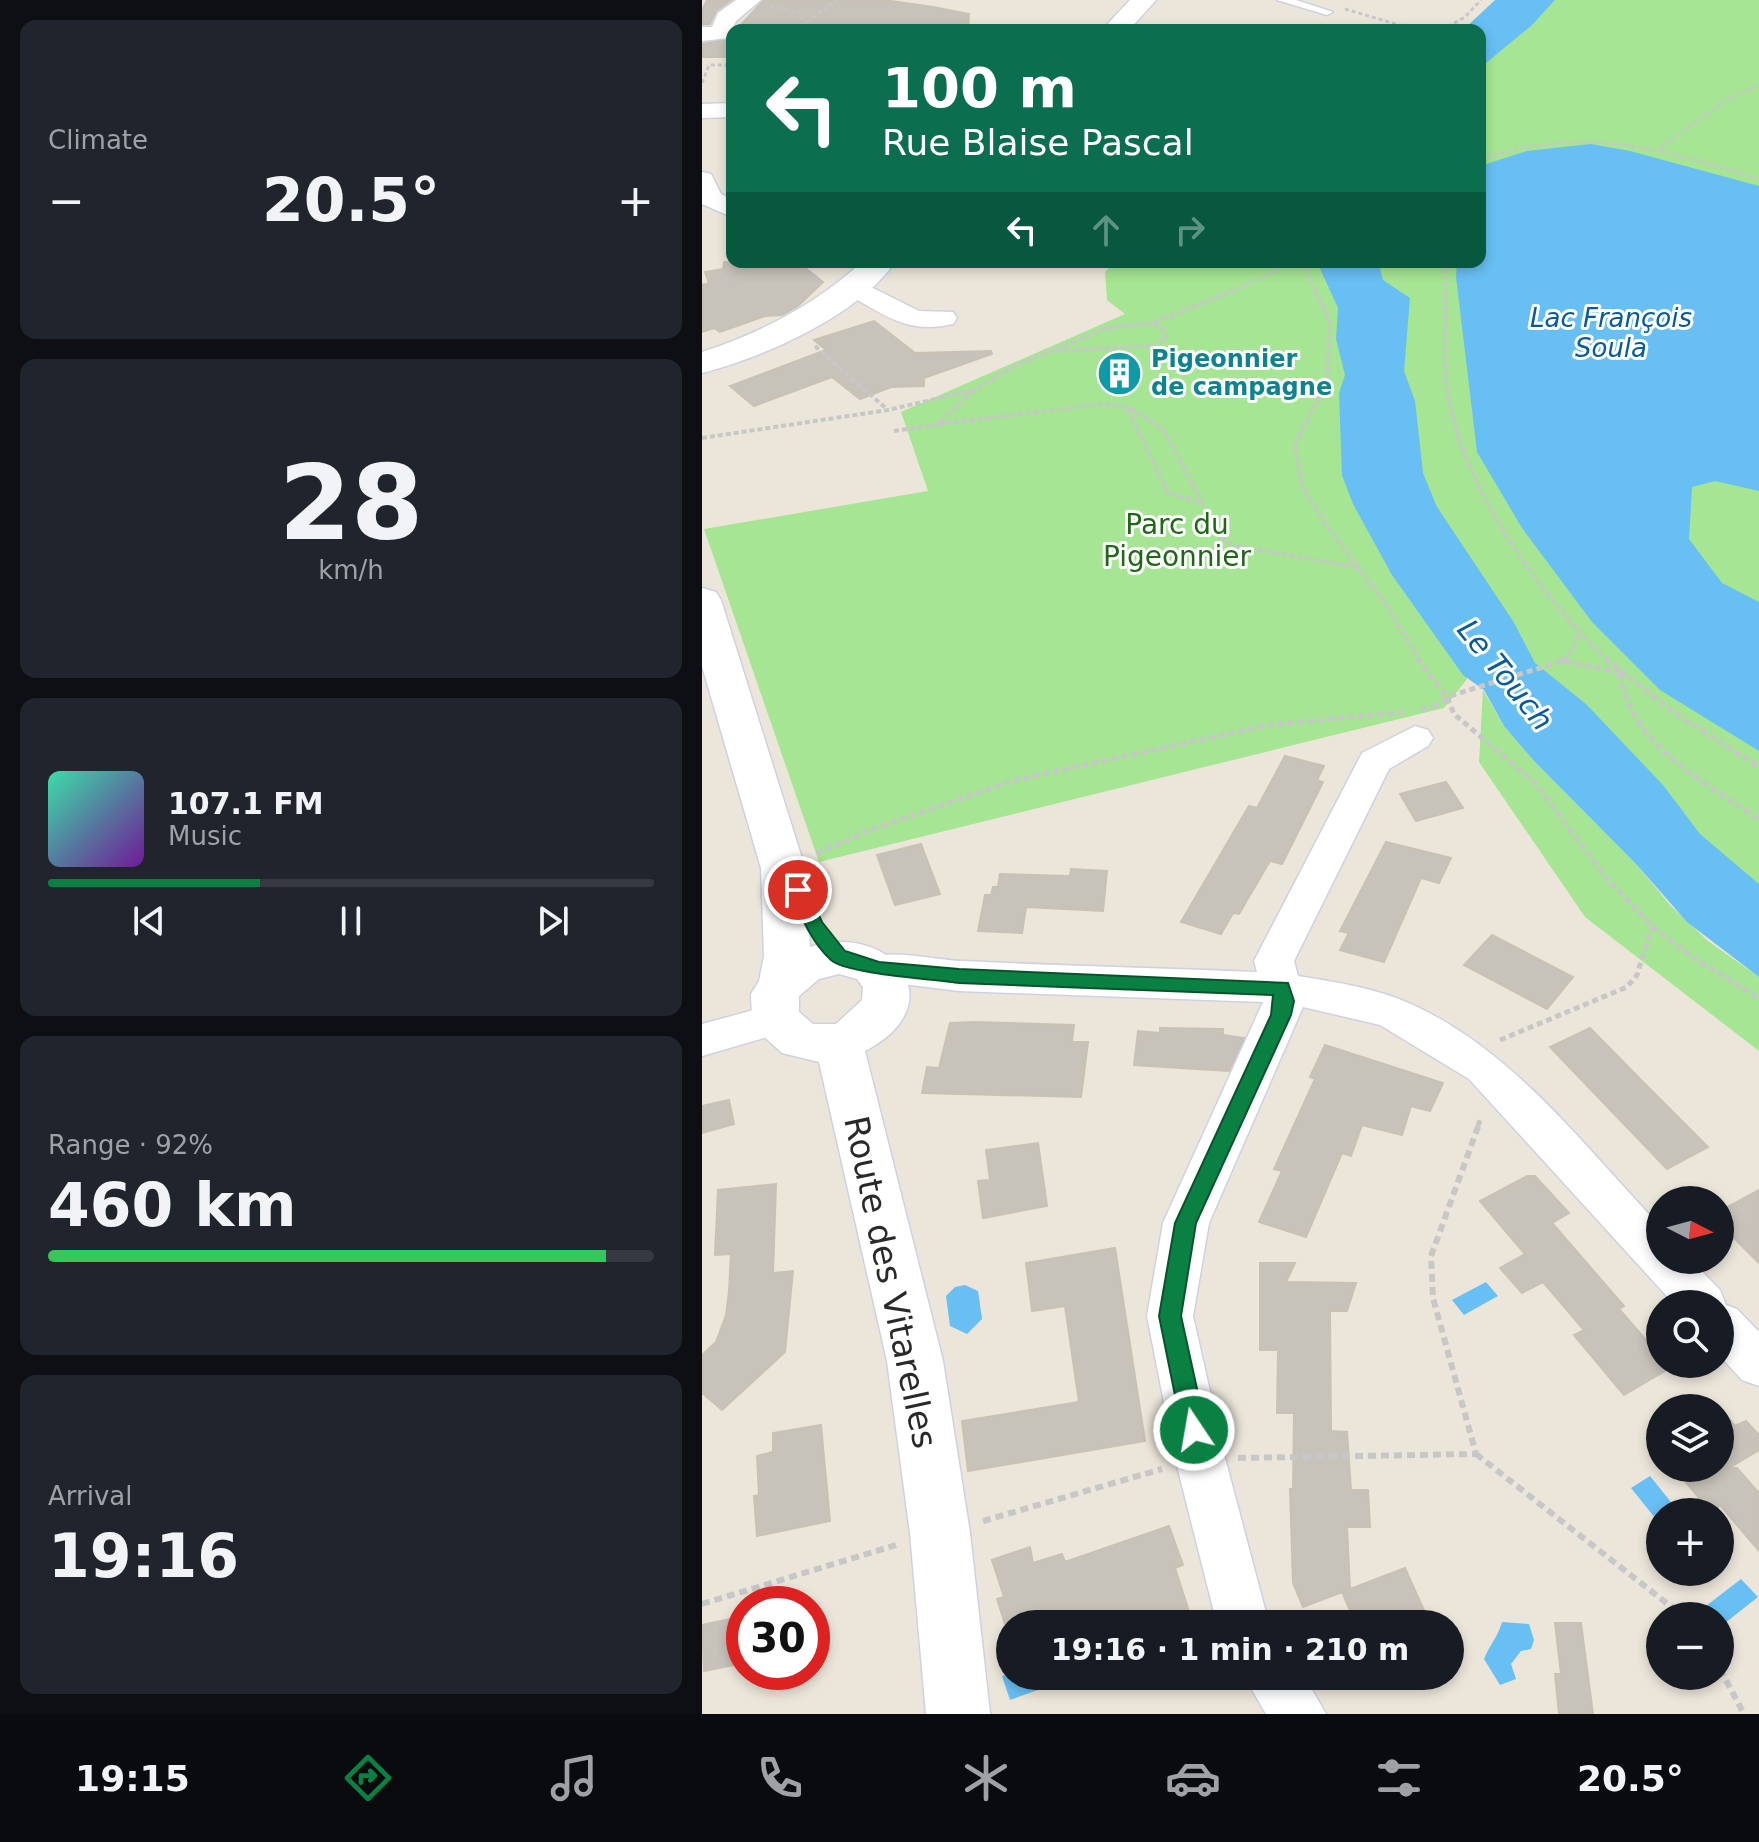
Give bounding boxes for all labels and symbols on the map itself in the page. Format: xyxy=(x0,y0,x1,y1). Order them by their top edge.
water label: Lac François Soula xyxy=(1530,303,1692,363)
place label: Pigeonnier de campagne xyxy=(1151,345,1332,401)
building icon: Pigeonnier de campagne xyxy=(1096,349,1144,397)
park label: Parc du Pigeonnier xyxy=(1103,508,1252,573)
water label: Le Touch xyxy=(1450,612,1561,737)
pin xyxy=(764,856,832,924)
street label: Route des Vitarelles xyxy=(836,1112,946,1452)
north arrow xyxy=(1646,1186,1734,1274)
position arrow xyxy=(1152,1388,1236,1472)
speed limit sign: 30 xyxy=(726,1586,830,1690)

